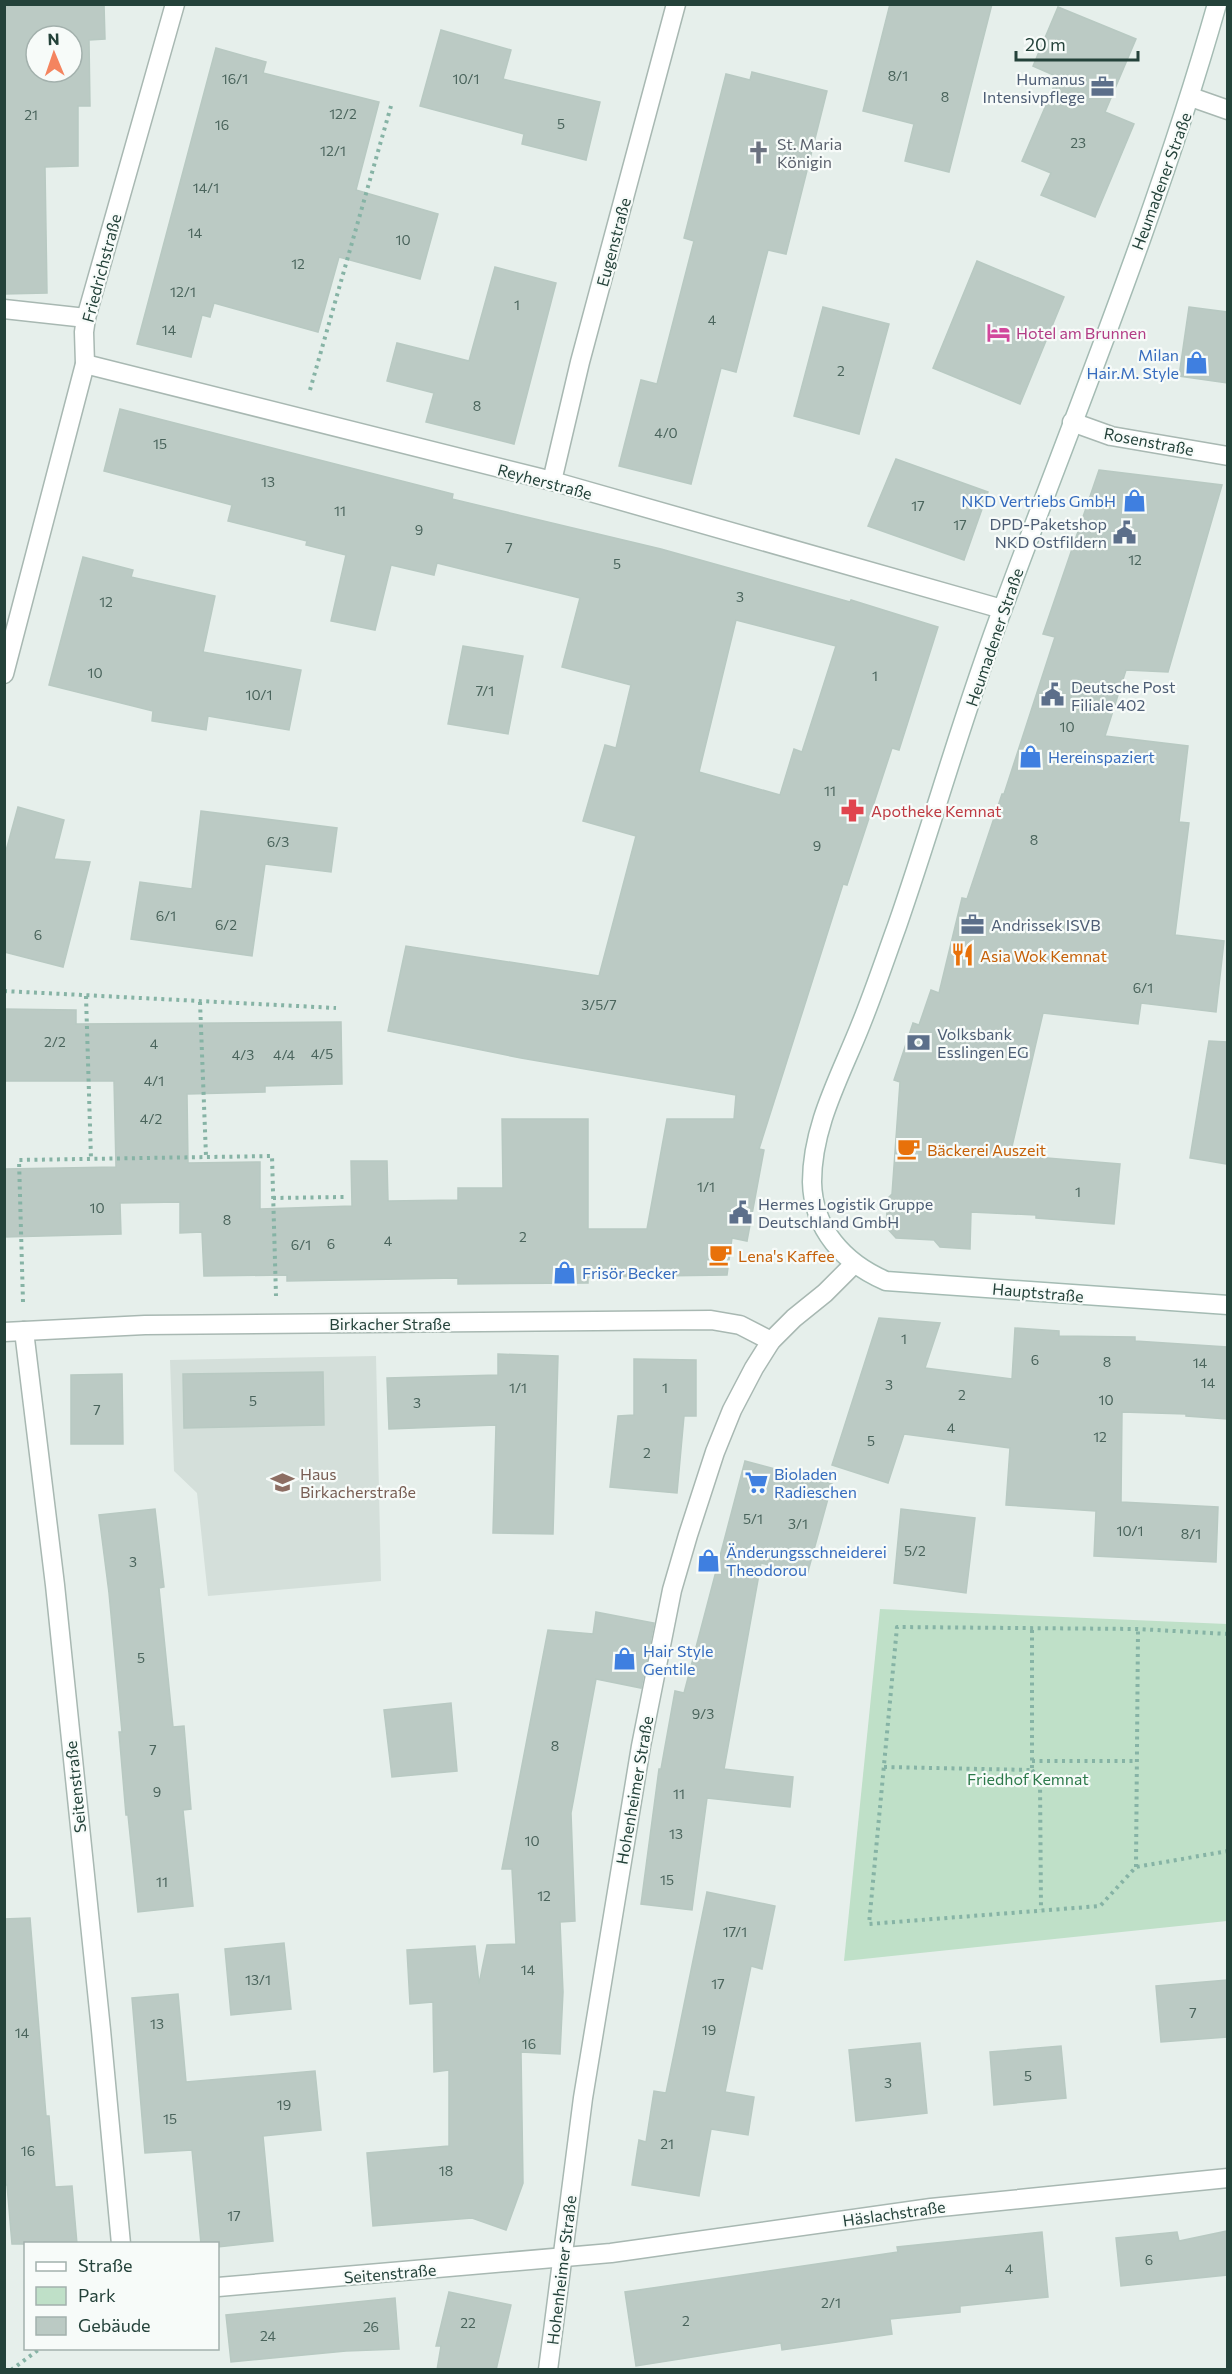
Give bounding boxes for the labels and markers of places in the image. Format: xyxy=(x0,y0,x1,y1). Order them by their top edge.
place label: Humanus Intensivpflege xyxy=(983,69,1085,106)
office icon: Humanus Intensivpflege xyxy=(1090,74,1116,100)
place label: St. Maria Königin xyxy=(777,134,842,171)
church icon: St. Maria Königin xyxy=(746,139,772,165)
hotel icon: Hotel am Brunnen xyxy=(985,319,1011,345)
place label: Hotel am Brunnen xyxy=(1016,323,1146,342)
place label: Milan Hair.M. Style xyxy=(1086,345,1179,382)
shop icon: Milan Hair.M. Style xyxy=(1184,350,1210,376)
shop icon: NKD Vertriebs GmbH xyxy=(1121,487,1147,513)
place label: NKD Vertriebs GmbH xyxy=(961,491,1116,510)
place label: DPD-Paketshop NKD Ostfildern xyxy=(990,514,1107,551)
public building icon: DPD-Paketshop NKD Ostfildern xyxy=(1112,519,1138,545)
place label: Deutsche Post Filiale 402 xyxy=(1071,677,1176,714)
public building icon: Deutsche Post Filiale 402 xyxy=(1040,682,1066,708)
shop icon: Hereinspaziert xyxy=(1017,743,1043,769)
place label: Hereinspaziert xyxy=(1048,747,1155,766)
pharmacy icon: Apotheke Kemnat xyxy=(840,797,866,823)
place label: Apotheke Kemnat xyxy=(871,801,1002,820)
office icon: Andrissek ISVB xyxy=(960,911,986,937)
place label: Andrissek ISVB xyxy=(991,915,1101,934)
restaurant icon: Asia Wok Kemnat xyxy=(949,942,975,968)
place label: Asia Wok Kemnat xyxy=(980,946,1107,965)
place label: Volksbank Esslingen EG xyxy=(937,1024,1029,1061)
bank icon: Volksbank Esslingen EG xyxy=(906,1029,932,1055)
cafe icon: Bäckerei Auszeit xyxy=(896,1136,922,1162)
place label: Bäckerei Auszeit xyxy=(927,1140,1047,1159)
place label: Hermes Logistik Gruppe Deutschland GmbH xyxy=(758,1194,933,1231)
public building icon: Hermes Logistik Gruppe Deutschland GmbH xyxy=(727,1199,753,1225)
cafe icon: Lena's Kaffee xyxy=(707,1242,733,1268)
place label: Lena's Kaffee xyxy=(738,1246,835,1265)
shop icon: Frisör Becker xyxy=(551,1259,577,1285)
place label: Frisör Becker xyxy=(582,1263,678,1282)
place label: Haus Birkacherstraße xyxy=(300,1464,416,1501)
place label: Bioladen Radieschen xyxy=(774,1464,857,1501)
school or university icon: Haus Birkacherstraße xyxy=(269,1469,295,1495)
supermarket icon: Bioladen Radieschen xyxy=(743,1469,769,1495)
place label: Änderungsschneiderei Theodorou xyxy=(726,1542,887,1579)
shop icon: Änderungsschneiderei Theodorou xyxy=(695,1547,721,1573)
place label: Hair Style Gentile xyxy=(643,1641,714,1678)
shop icon: Hair Style Gentile xyxy=(612,1646,638,1672)

